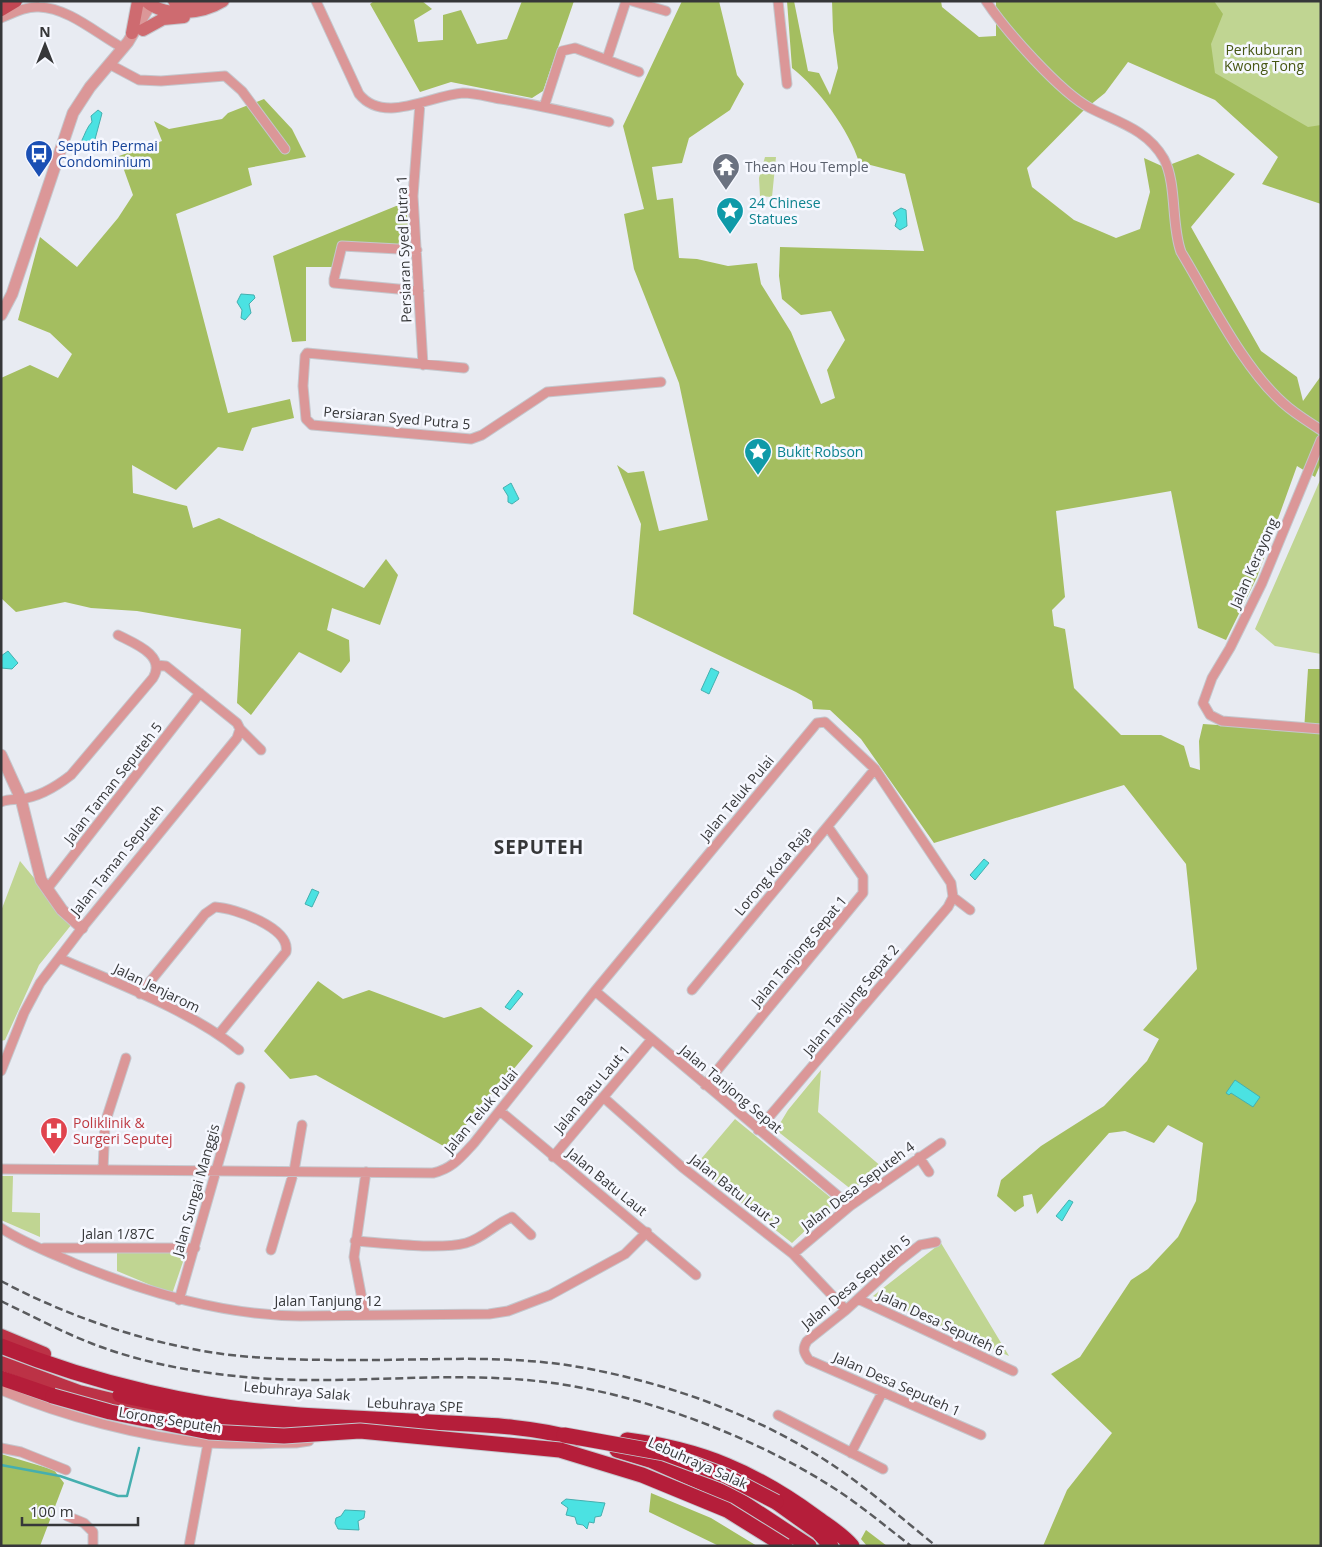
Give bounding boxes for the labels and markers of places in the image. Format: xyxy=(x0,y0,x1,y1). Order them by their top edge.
place label: Seputih Permai Condominium xyxy=(58,136,158,171)
bus stop icon: Seputih Permai Condominium xyxy=(24,139,54,178)
temple icon: Thean Hou Temple xyxy=(711,152,741,191)
place label: Thean Hou Temple xyxy=(745,157,869,176)
place label: 24 Chinese Statues xyxy=(749,193,821,228)
place icon: 24 Chinese Statues xyxy=(715,196,745,235)
place icon: Bukit Robson xyxy=(743,437,773,476)
place label: Bukit Robson xyxy=(777,442,863,461)
place label: Poliklinik & Surgeri Seputej xyxy=(73,1113,172,1148)
hospital icon: Poliklinik & Surgeri Seputej xyxy=(39,1116,69,1155)

